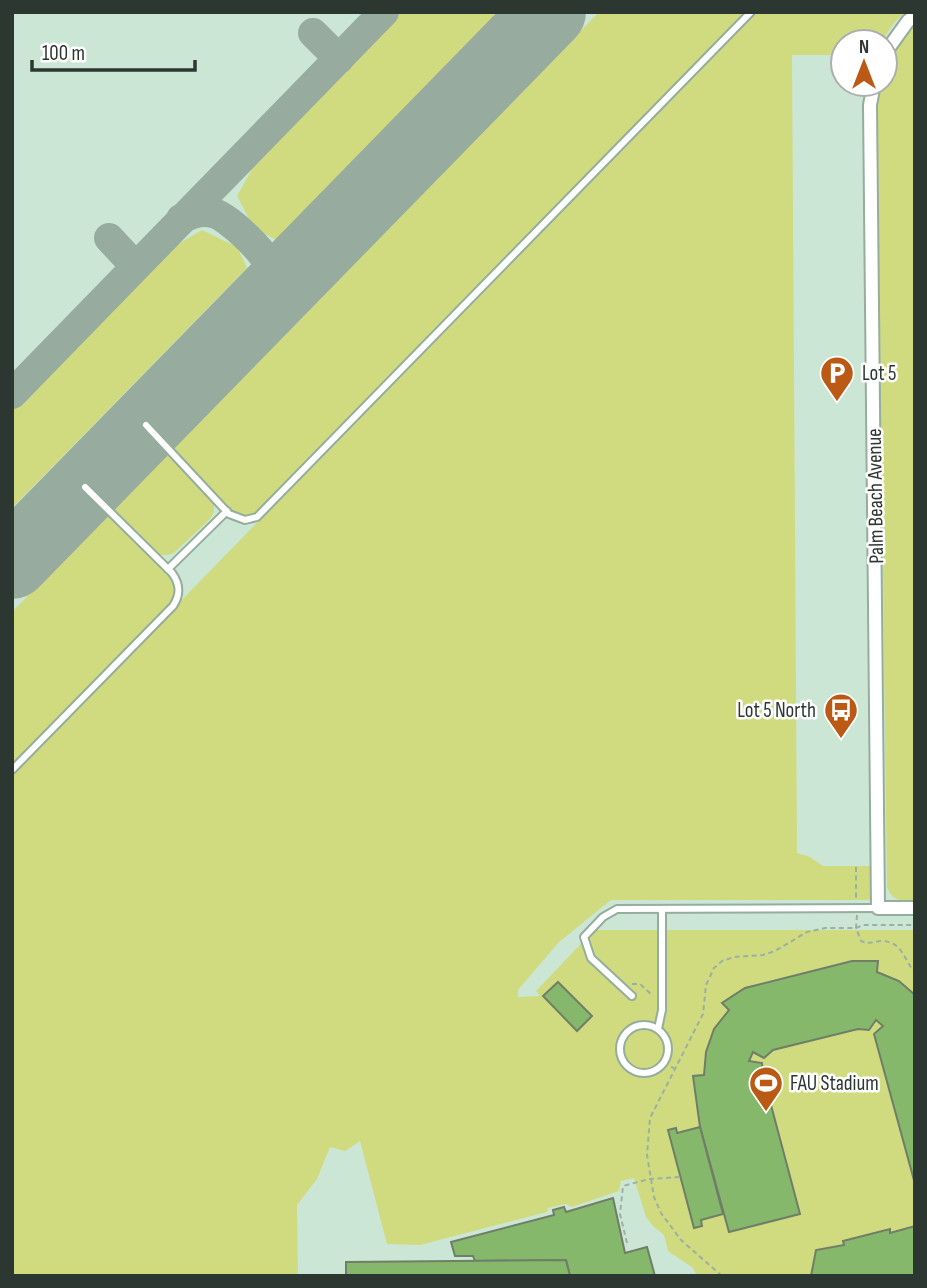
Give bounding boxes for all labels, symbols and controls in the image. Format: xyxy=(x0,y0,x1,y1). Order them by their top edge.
scale bar xyxy=(32,28,194,72)
north arrow xyxy=(829,28,899,98)
text: N xyxy=(859,36,869,59)
text: 100 m xyxy=(42,41,85,66)
parking icon: Lot 5 xyxy=(818,354,856,403)
place label: Lot 5 xyxy=(862,361,896,386)
street label: Palm Beach Avenue xyxy=(862,428,889,564)
bus stop icon: Lot 5 North xyxy=(822,691,860,740)
place label: Lot 5 North xyxy=(737,698,816,723)
sports icon: FAU Stadium xyxy=(747,1064,785,1113)
place label: FAU Stadium xyxy=(790,1071,879,1096)

